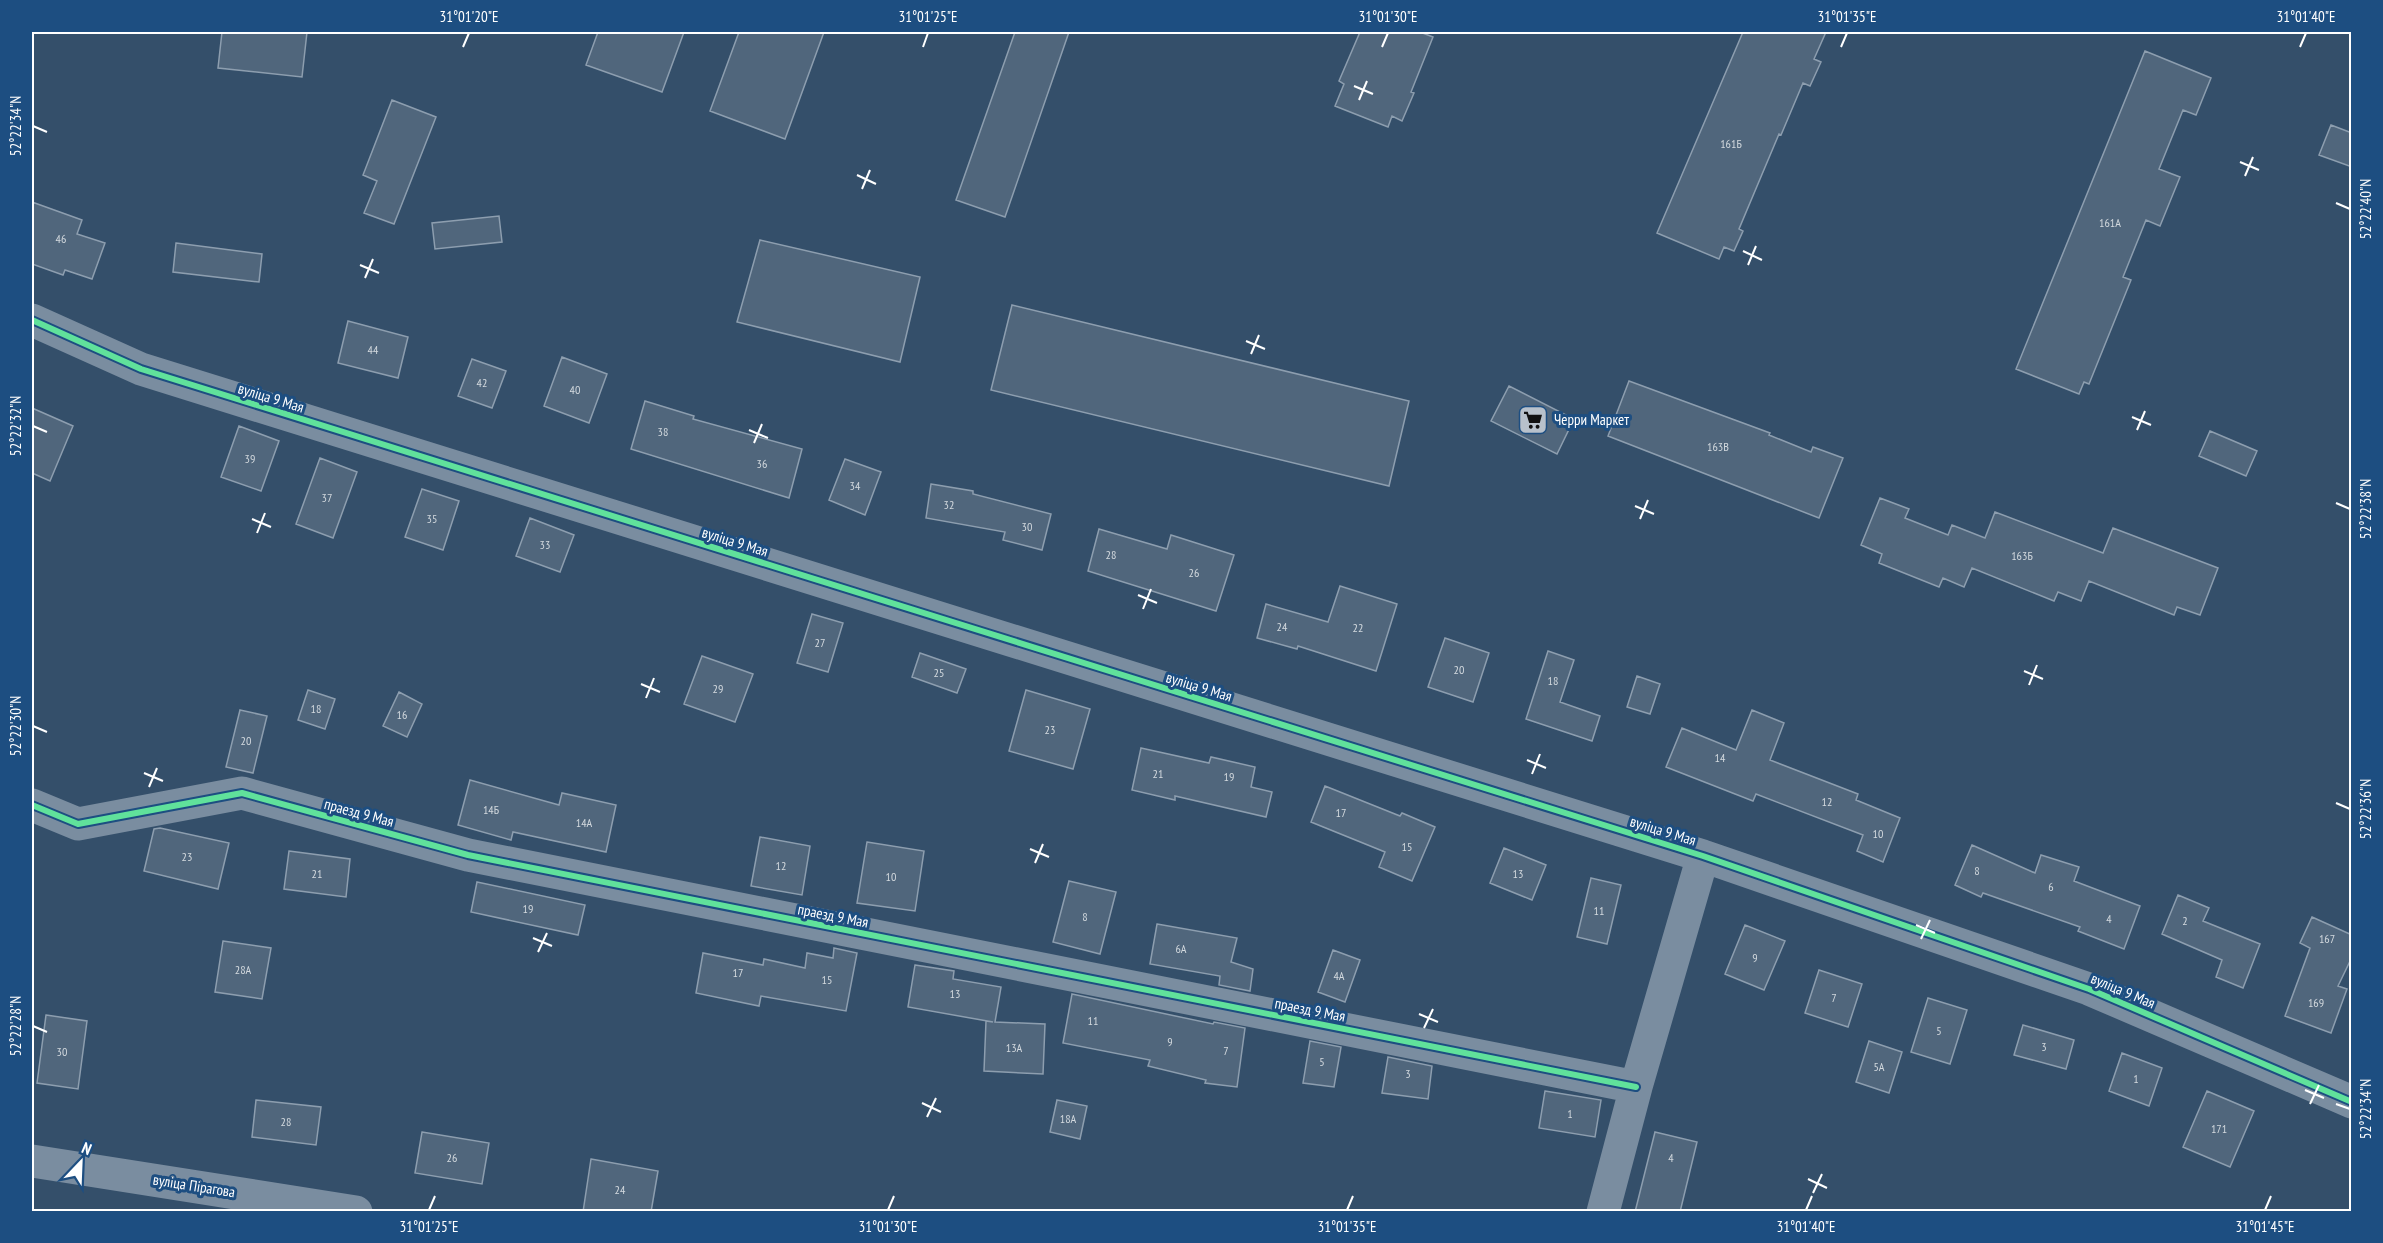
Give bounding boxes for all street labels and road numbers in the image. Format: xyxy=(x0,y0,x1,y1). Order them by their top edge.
street label: вуліца 9 Мая xyxy=(236,379,307,417)
street label: вуліца 9 Мая xyxy=(700,523,771,561)
street label: вуліца 9 Мая xyxy=(1164,668,1235,706)
street label: праезд 9 Мая xyxy=(322,794,396,831)
street label: вуліца 9 Мая xyxy=(1628,812,1699,850)
street label: праезд 9 Мая xyxy=(796,899,870,932)
street label: вуліца 9 Мая xyxy=(2088,969,2158,1013)
street label: праезд 9 Мая xyxy=(1273,993,1347,1026)
street label: вуліца Пірагова xyxy=(152,1170,237,1201)

